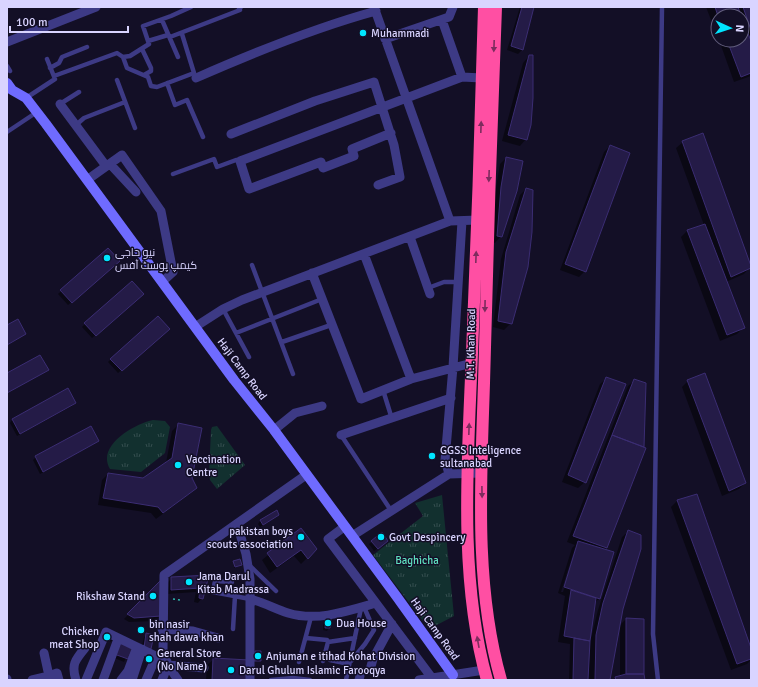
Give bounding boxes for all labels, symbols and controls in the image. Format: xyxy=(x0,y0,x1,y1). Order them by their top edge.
scale bar xyxy=(10,8,128,34)
north arrow xyxy=(710,8,750,48)
text: 100 m xyxy=(16,15,48,30)
text: N xyxy=(733,24,746,33)
place label: Muhammadi xyxy=(371,27,429,40)
marker: Muhammadi xyxy=(358,28,368,38)
one-way arrow xyxy=(491,40,497,53)
one-way arrow xyxy=(477,121,484,133)
one-way arrow xyxy=(486,170,492,183)
place label: نیو حاجی کیمپ پوسٹ آفس xyxy=(115,246,197,272)
one-way arrow xyxy=(473,251,480,263)
marker: نیو حاجی کیمپ پوسٹ آفس xyxy=(102,253,112,263)
one-way arrow xyxy=(482,300,489,312)
street label: M.T. Khan Road xyxy=(464,308,478,379)
street label: Haji Camp Road xyxy=(214,335,270,403)
one-way arrow xyxy=(466,423,473,435)
place label: GGSS Inteligence sultanabad xyxy=(440,444,521,470)
marker: GGSS Inteligence sultanabad xyxy=(427,451,437,461)
place label: Vaccination Centre xyxy=(186,453,241,479)
marker: Vaccination Centre xyxy=(173,460,183,470)
one-way arrow xyxy=(479,486,485,499)
place label: pakistan boys scouts association xyxy=(207,525,293,551)
place label: Govt Despincery xyxy=(389,531,466,544)
marker: pakistan boys scouts association xyxy=(296,532,306,542)
marker: Govt Despincery xyxy=(376,532,386,542)
park label: Baghicha xyxy=(395,554,439,567)
place label: Jama Darul Kitab Madrassa xyxy=(197,570,270,596)
marker: Jama Darul Kitab Madrassa xyxy=(184,577,194,587)
place label: Rikshaw Stand xyxy=(76,590,145,603)
marker: Rikshaw Stand xyxy=(148,591,158,601)
street label: Haji Camp Road xyxy=(408,595,462,663)
place label: Dua House xyxy=(336,617,387,630)
place label: bin nasir shah dawa khan xyxy=(149,618,224,644)
marker: Dua House xyxy=(323,618,333,628)
place label: Chicken meat Shop xyxy=(49,625,99,651)
marker: bin nasir shah dawa khan xyxy=(136,625,146,635)
marker: Chicken meat Shop xyxy=(102,632,112,642)
one-way arrow xyxy=(475,636,481,648)
place label: General Store (No Name) xyxy=(157,647,221,673)
place label: Anjuman e itihad Kohat Division xyxy=(266,650,415,663)
marker: Anjuman e itihad Kohat Division xyxy=(253,651,263,661)
marker: General Store (No Name) xyxy=(144,654,154,664)
place label: Darul Ghulum Islamic Farooqya xyxy=(239,664,386,677)
marker: Darul Ghulum Islamic Farooqya xyxy=(226,665,236,675)

